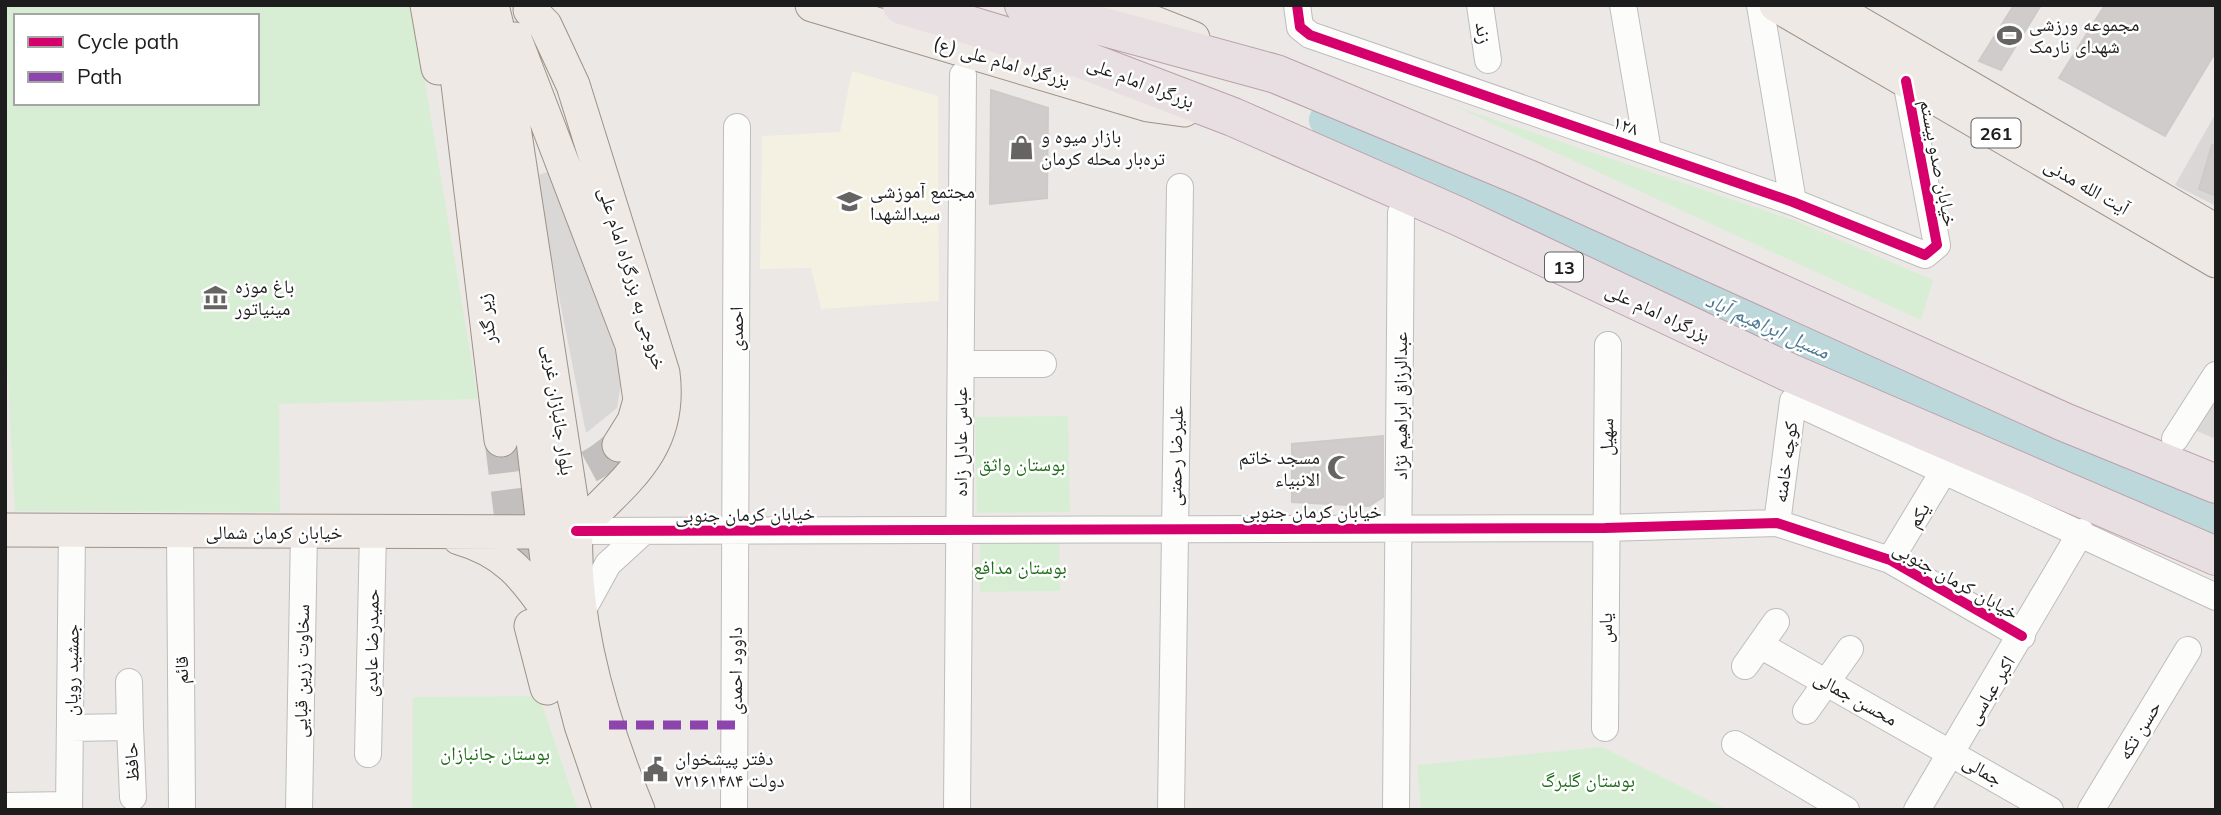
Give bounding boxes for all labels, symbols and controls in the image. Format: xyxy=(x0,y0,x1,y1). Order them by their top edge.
place label: مجموعه ورزشی شهدای نارمک xyxy=(2029,12,2139,58)
legend xyxy=(14,14,259,105)
street label: زند xyxy=(1471,21,1497,45)
sports icon: مجموعه ورزشی شهدای نارمک xyxy=(1995,21,2023,49)
text: Cycle path xyxy=(77,28,179,54)
street label: بزرگراه امام علی (ع) xyxy=(930,30,1073,94)
street label: بزرگراه امام علی xyxy=(1083,51,1198,115)
text: Path xyxy=(77,63,122,89)
street label: خیابان صدو بیستم xyxy=(1914,97,1963,229)
street label: ۱۲۸ xyxy=(1610,109,1642,141)
road number: 261 xyxy=(1972,118,2021,148)
place label: بازار میوه و تره‌بار محله کرمان xyxy=(1041,124,1165,170)
shop icon: بازار میوه و تره‌بار محله کرمان xyxy=(1007,133,1035,161)
street label: آیت الله مدنی xyxy=(2040,152,2135,221)
place label: مجتمع آموزشی سیدالشهدا xyxy=(870,179,975,225)
street label: خروجی به بزرگراه امام علی xyxy=(592,184,672,373)
school or university icon: مجتمع آموزشی سیدالشهدا xyxy=(836,188,864,216)
road number: 13 xyxy=(1545,253,1583,282)
place label: باغ موزه مینیاتور xyxy=(234,274,294,320)
street label: بزرگراه امام علی xyxy=(1601,277,1714,348)
museum icon: باغ موزه مینیاتور xyxy=(201,283,229,311)
water label: مسیل ابراهیم آباد xyxy=(1701,286,1834,366)
street label: زیر گذر xyxy=(471,292,501,347)
street label: احمدی xyxy=(724,306,748,352)
street label: عبدالرزاق ابراهیم نژاد xyxy=(1388,331,1413,480)
street label: بلوار جانبازان غربی xyxy=(538,343,580,477)
street label: عباس عادل زاده xyxy=(948,387,972,497)
street label: علیرضا رحمتی xyxy=(1162,405,1188,507)
street label: سهیل xyxy=(1594,418,1618,456)
street label: کوچه خامنه xyxy=(1767,420,1803,504)
place label: مسجد خاتم الانبیاء xyxy=(1239,445,1320,491)
park label: بوستان واثق xyxy=(979,452,1065,476)
mosque icon: مسجد خاتم الانبیاء xyxy=(1326,454,1354,482)
street label: یکم xyxy=(1901,498,1936,533)
street label: خیابان کرمان جنوبی xyxy=(1242,499,1382,523)
street label: خیابان کرمان جنوبی xyxy=(675,501,815,527)
street label: خیابان کرمان شمالی xyxy=(205,520,343,544)
street label: خیابان کرمان جنوبی xyxy=(1889,536,2023,624)
park label: بوستان مدافع xyxy=(973,555,1067,580)
street label: حمیدرضا عابدی xyxy=(358,589,384,697)
street label: سخاوت زرین قبایی xyxy=(288,604,314,738)
street label: یاس xyxy=(1593,613,1617,643)
street label: جمشید رویان xyxy=(58,624,84,716)
street label: داوود احمدی xyxy=(723,627,747,715)
street label: اکبر عباسی xyxy=(1960,651,2020,729)
street label: قائم xyxy=(169,656,194,684)
street label: محسن جمالی xyxy=(1810,665,1902,731)
street label: حسن تکه xyxy=(2112,696,2166,764)
park label: بوستان جانبازان xyxy=(440,741,550,765)
street label: حافظ xyxy=(118,742,144,782)
place label: دفتر پیشخوان دولت ۷۲۱۶۱۴۸۴ xyxy=(675,746,785,792)
street label: جمالی xyxy=(1959,749,2007,791)
public building icon: دفتر پیشخوان دولت ۷۲۱۶۱۴۸۴ xyxy=(641,755,669,783)
park label: بوستان گلبرگ xyxy=(1541,768,1635,792)

